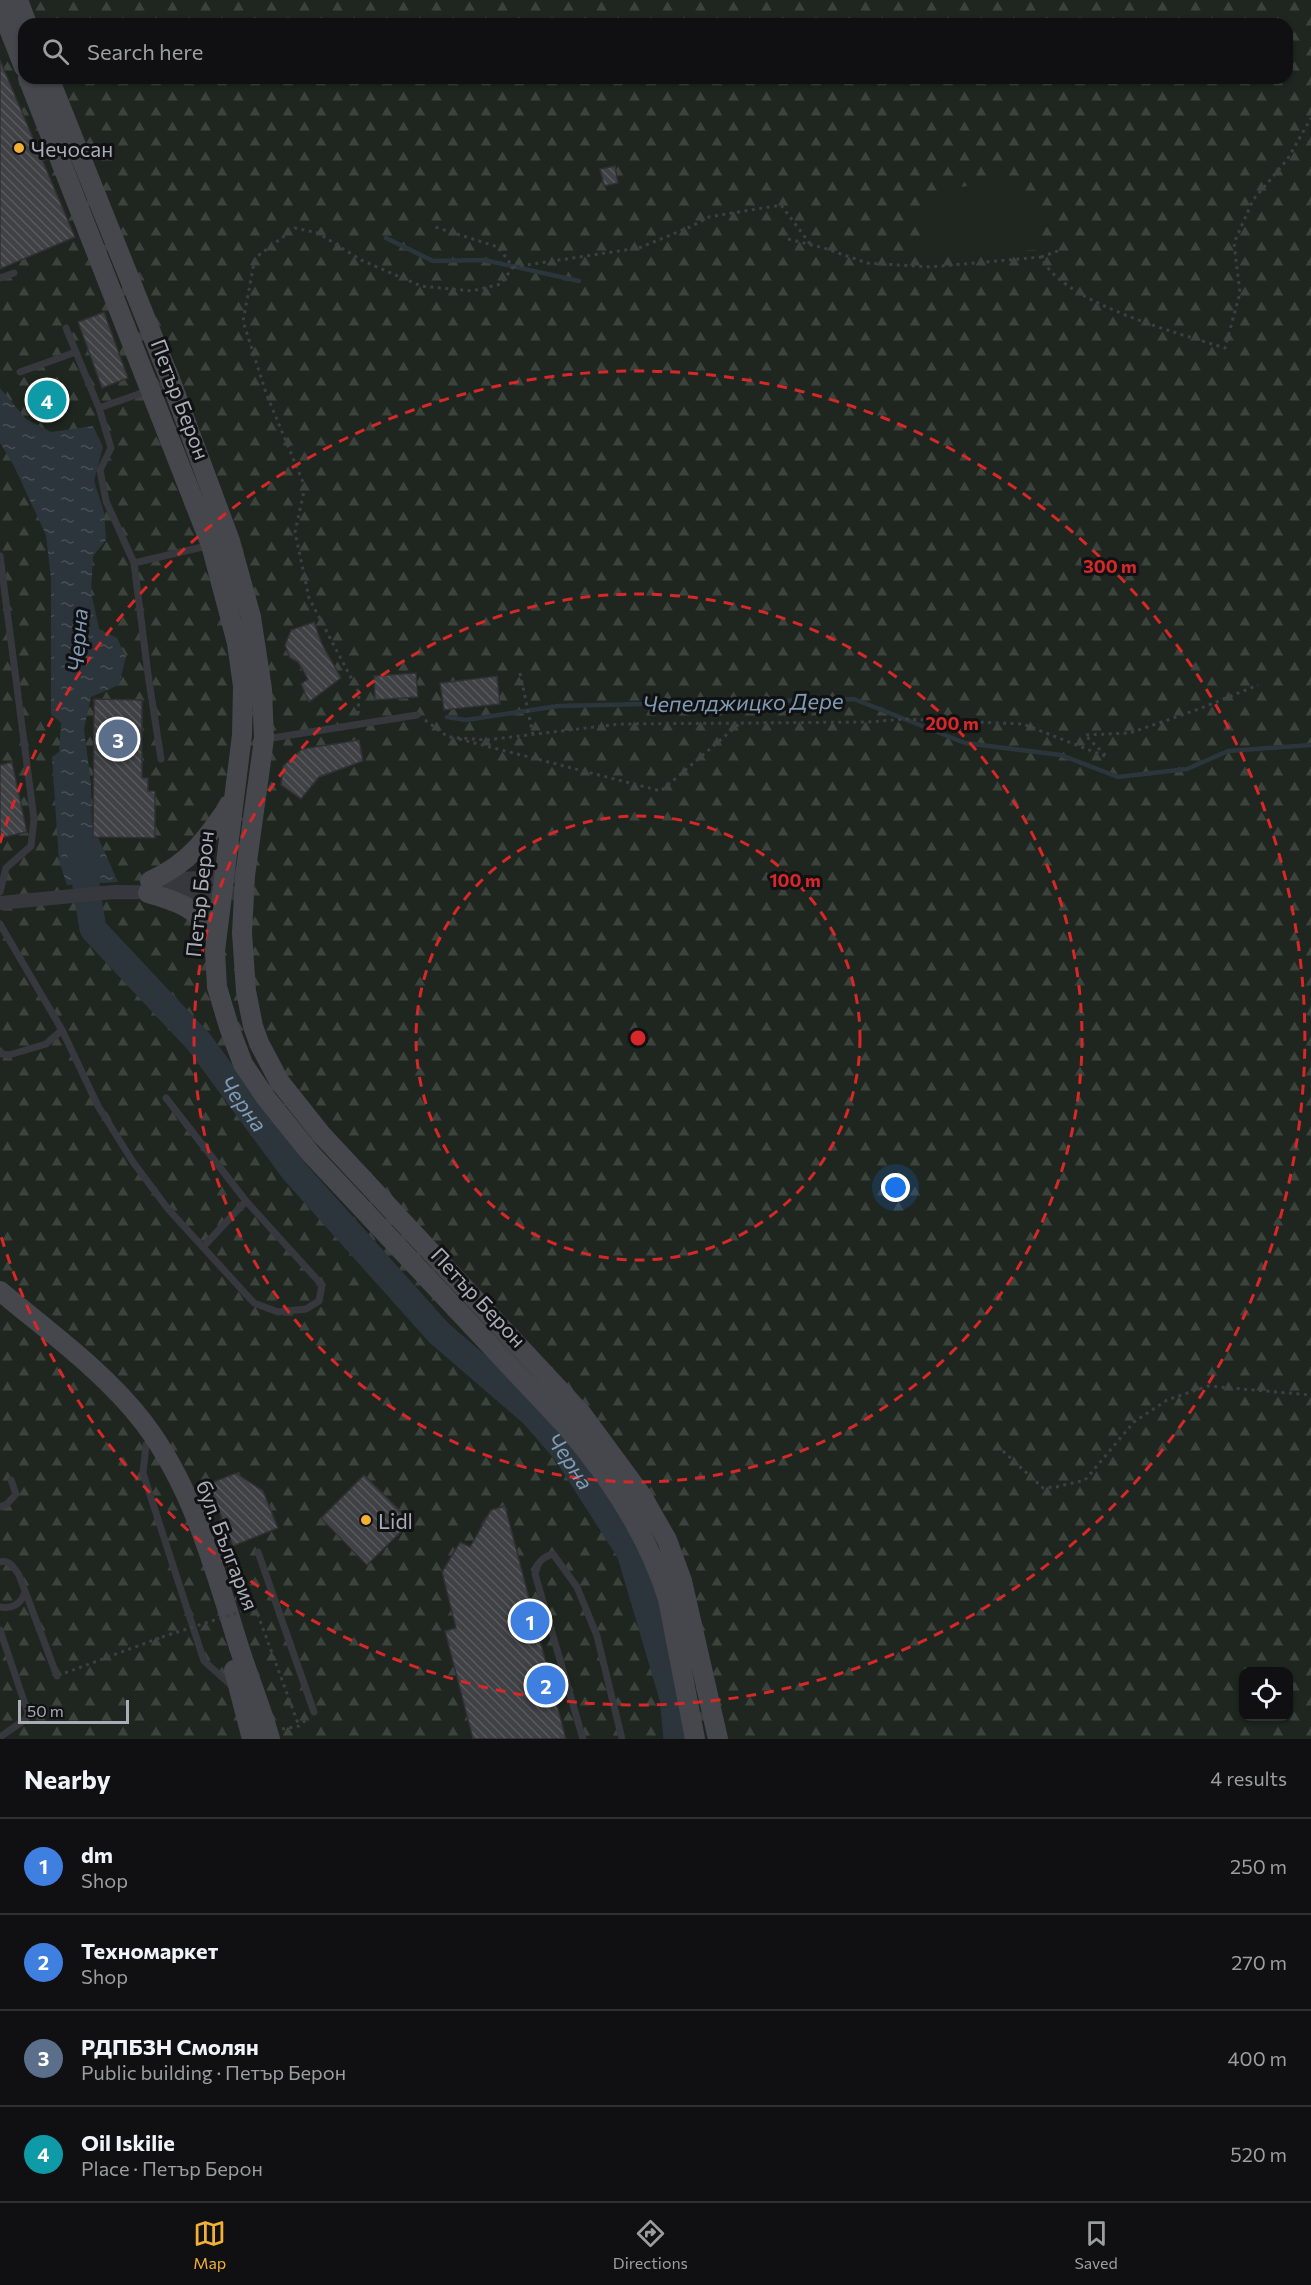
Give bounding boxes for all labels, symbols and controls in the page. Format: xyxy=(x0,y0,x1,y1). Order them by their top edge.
search box xyxy=(18,18,1293,84)
icon: search xyxy=(39,35,72,68)
text: Search here xyxy=(87,38,203,65)
place label: Чечосан xyxy=(31,136,113,161)
marker: Чечосан xyxy=(12,141,26,155)
street label: Петър Берон xyxy=(147,335,215,463)
pin: 4 xyxy=(28,378,66,422)
text: 300 m xyxy=(1083,555,1137,577)
water label: Черна xyxy=(61,607,93,673)
water label: Чепелджицко Дере xyxy=(642,687,844,717)
text: 200 m xyxy=(925,712,979,734)
pin: 3 xyxy=(98,716,138,762)
street label: Петър Берон xyxy=(180,830,218,958)
text: 100 m xyxy=(769,869,821,891)
centre of rings xyxy=(628,1028,648,1048)
water label: Черна xyxy=(214,1070,274,1137)
your location xyxy=(881,1173,910,1202)
street label: Петър Берон xyxy=(427,1242,531,1352)
water label: Черна xyxy=(542,1427,600,1494)
street label: бул. България xyxy=(192,1476,264,1614)
place label: Lidl xyxy=(378,1508,413,1533)
marker: Lidl xyxy=(359,1513,373,1527)
pin: 1 xyxy=(510,1598,550,1644)
pin: 2 xyxy=(526,1662,566,1708)
map controls xyxy=(1239,1667,1293,1721)
button: locate xyxy=(1239,1667,1293,1721)
scale bar xyxy=(18,1697,129,1724)
text: 50 m xyxy=(27,1701,64,1720)
text: Nearby xyxy=(24,1763,111,1794)
text: 4 results xyxy=(1210,1766,1287,1790)
text: dm xyxy=(81,1841,113,1868)
text: 1 xyxy=(39,1854,48,1878)
text: 250 m xyxy=(1230,1854,1287,1878)
text: Shop xyxy=(81,1868,128,1892)
text: Техномаркет xyxy=(81,1937,218,1964)
text: 2 xyxy=(38,1950,49,1974)
text: 270 m xyxy=(1231,1950,1287,1974)
text: Shop xyxy=(81,1964,128,1988)
text: РДПБЗН Смолян xyxy=(81,2033,259,2060)
text: 3 xyxy=(38,2046,49,2070)
text: 400 m xyxy=(1228,2046,1287,2070)
text: Public building · Петър Берон xyxy=(81,2060,346,2084)
text: Oil Iskilie xyxy=(81,2129,175,2156)
text: 4 xyxy=(37,2142,50,2166)
text: 520 m xyxy=(1230,2142,1287,2166)
text: Place · Петър Берон xyxy=(81,2156,263,2180)
tab: Map xyxy=(193,2217,226,2272)
tab: Directions xyxy=(613,2217,688,2272)
tab: Saved xyxy=(1074,2217,1118,2272)

